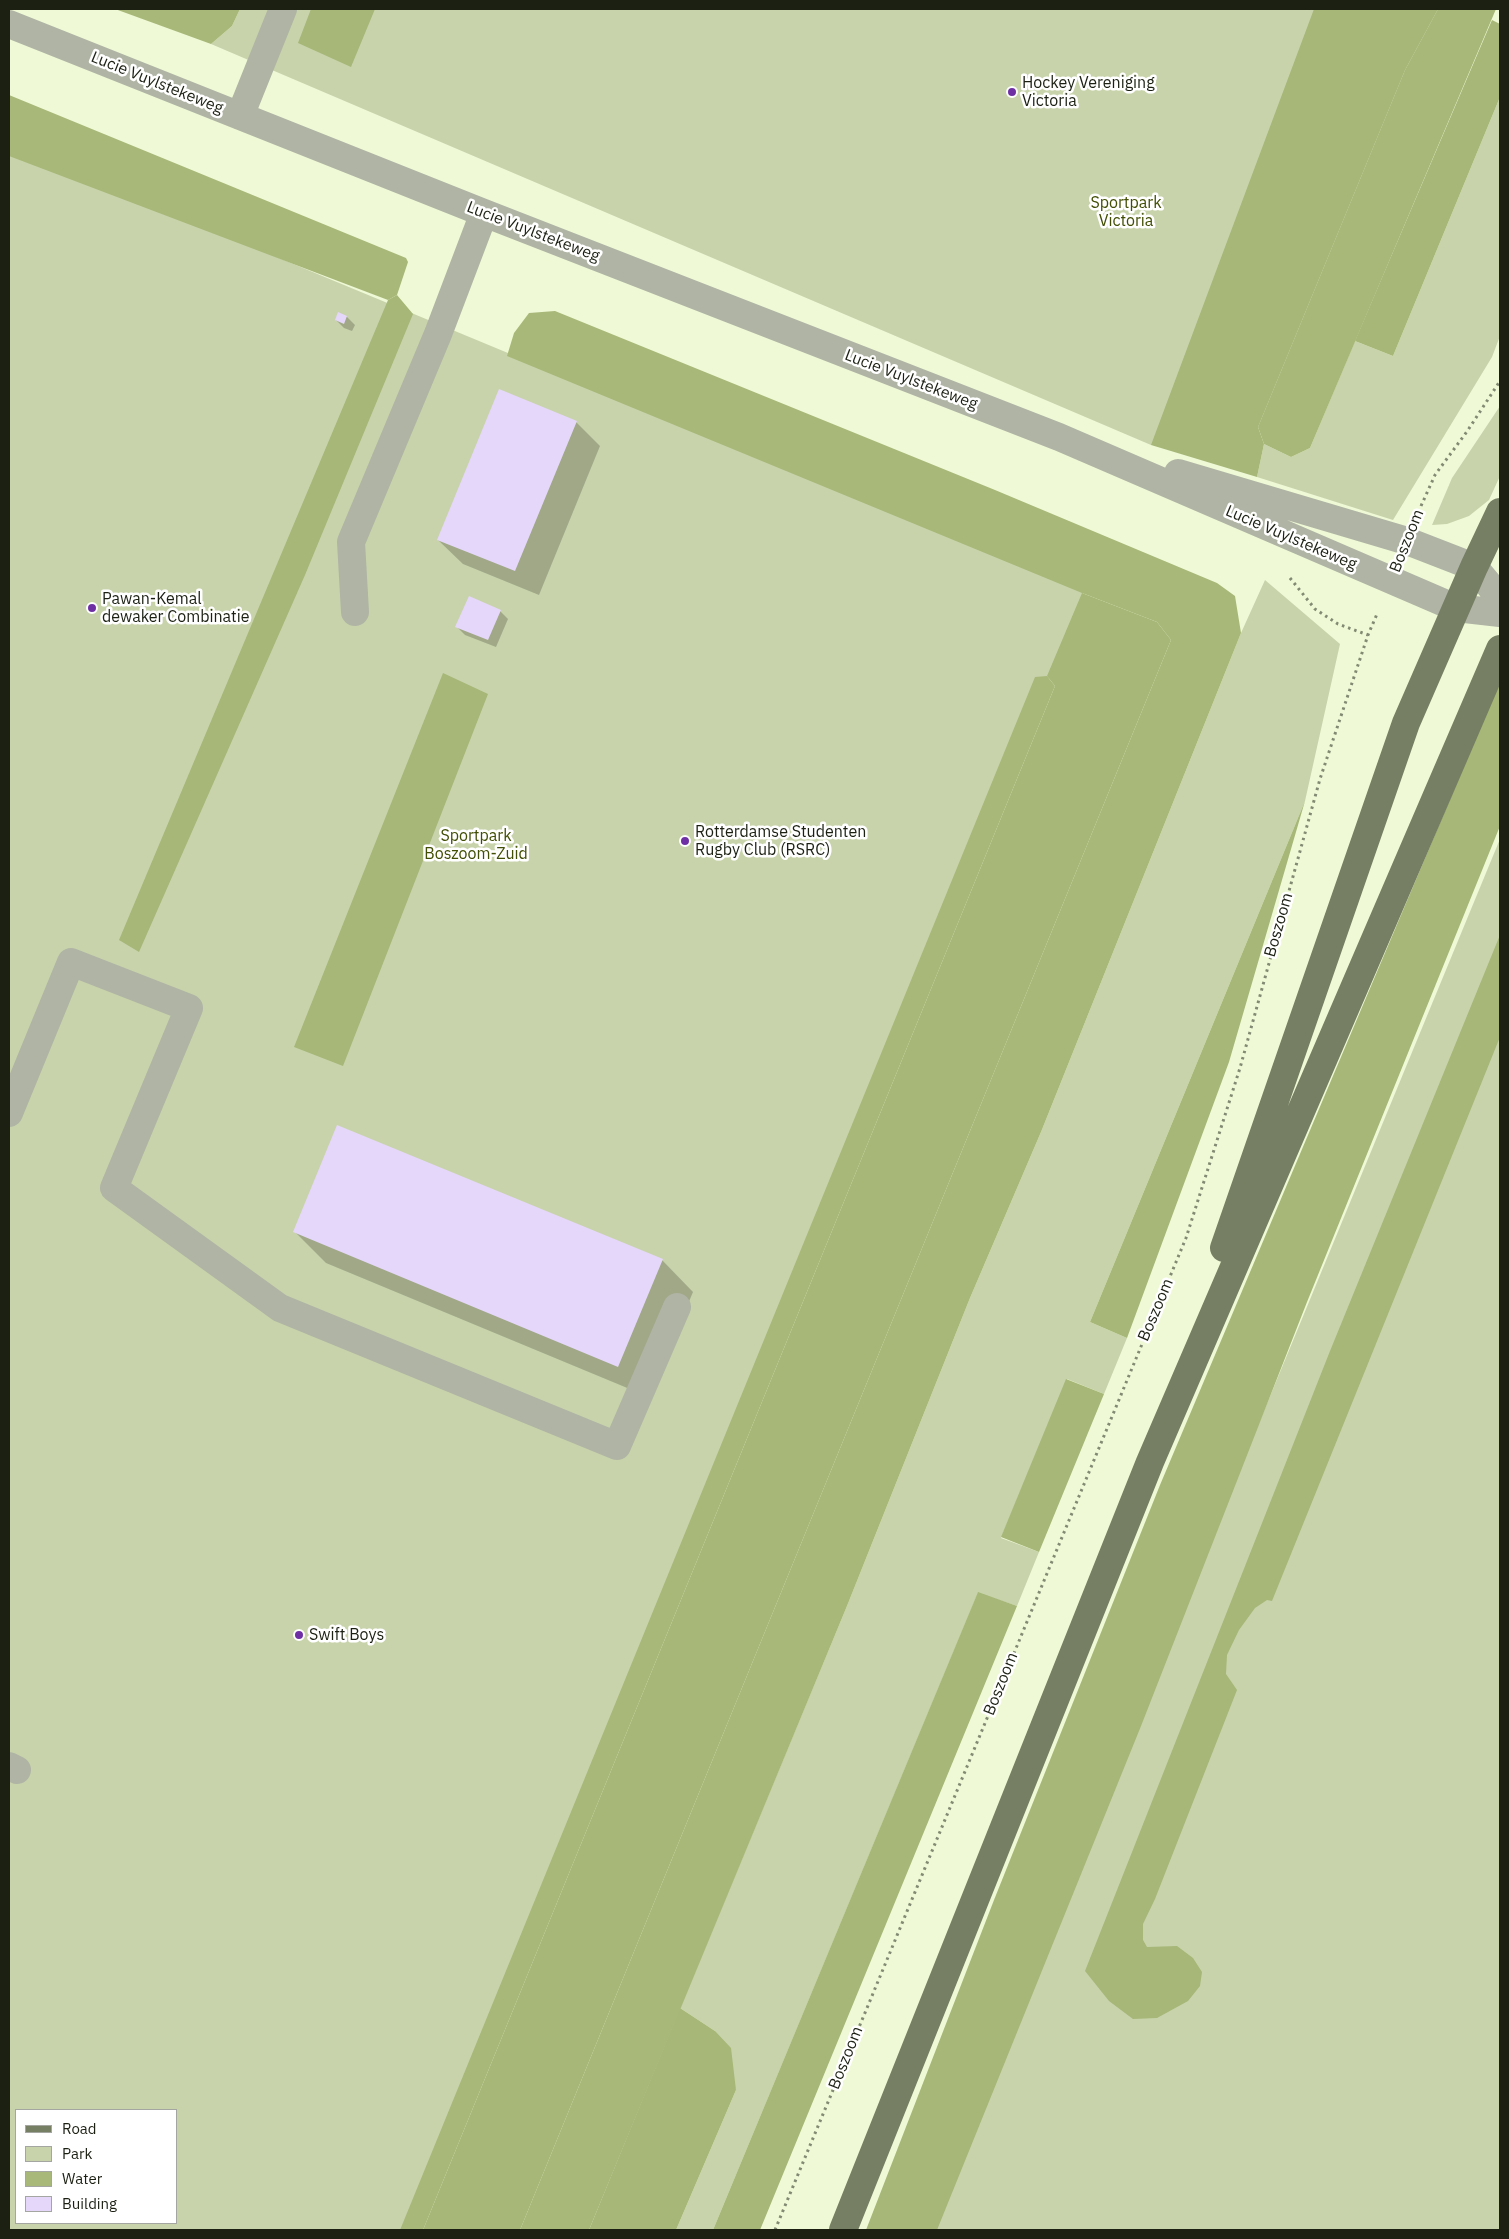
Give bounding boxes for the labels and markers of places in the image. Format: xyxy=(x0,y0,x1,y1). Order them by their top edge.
place label: Hockey Vereniging Victoria xyxy=(1022,73,1155,111)
marker: Hockey Vereniging Victoria xyxy=(1006,86,1018,98)
place label: Pawan-Kemal dewaker Combinatie xyxy=(102,589,249,627)
marker: Pawan-Kemal dewaker Combinatie xyxy=(86,602,98,614)
place label: Rotterdamse Studenten Rugby Club (RSRC) xyxy=(695,822,866,860)
marker: Rotterdamse Studenten Rugby Club (RSRC) xyxy=(679,835,691,847)
place label: Swift Boys xyxy=(309,1625,384,1645)
marker: Swift Boys xyxy=(293,1629,305,1641)

